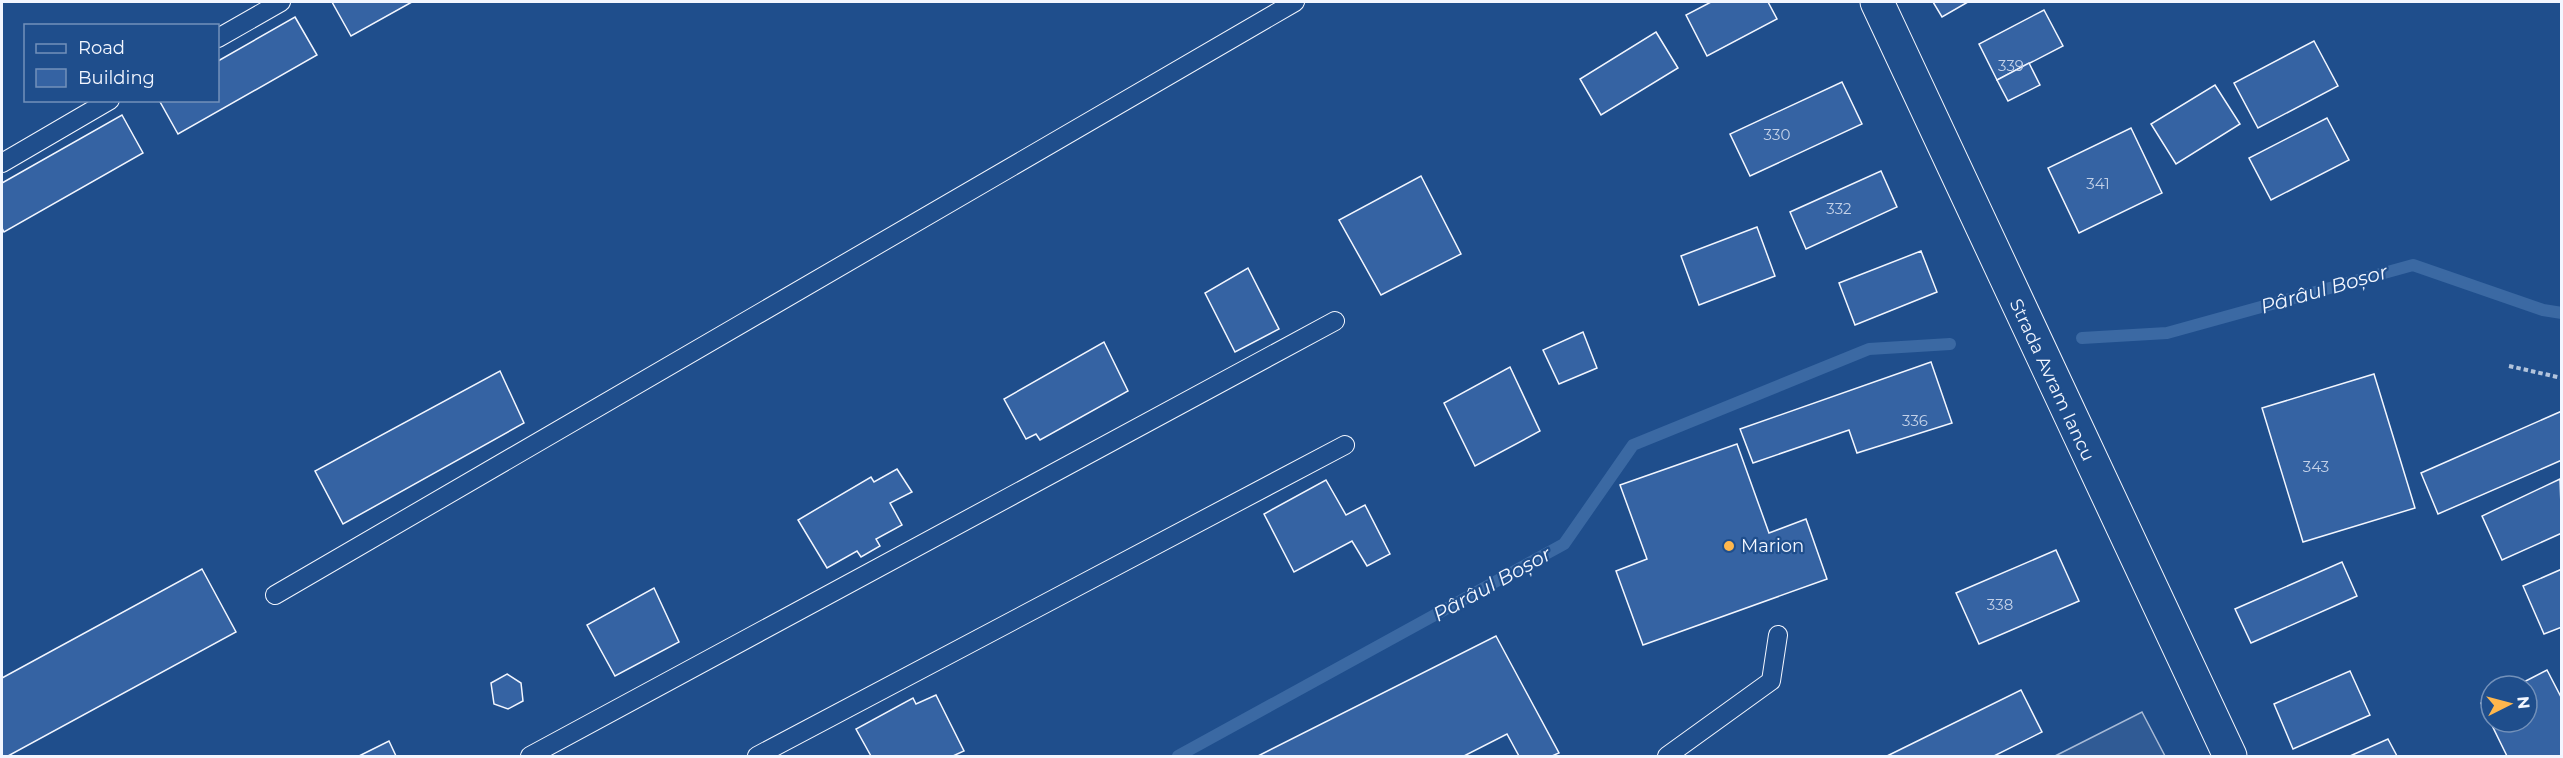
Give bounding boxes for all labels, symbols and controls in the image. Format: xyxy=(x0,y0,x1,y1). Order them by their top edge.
legend xyxy=(24,24,219,102)
text: Road xyxy=(78,37,125,59)
house number: 339 xyxy=(1998,56,2024,75)
text: Building xyxy=(78,67,155,89)
house number: 330 xyxy=(1764,125,1790,144)
house number: 341 xyxy=(2086,174,2110,193)
house number: 332 xyxy=(1826,199,1852,218)
water label: Pârâul Boșor xyxy=(2258,259,2391,320)
street label: Strada Avram Iancu xyxy=(2005,295,2099,465)
house number: 336 xyxy=(1902,411,1928,430)
house number: 343 xyxy=(2303,457,2329,476)
place label: Marion xyxy=(1741,535,1804,557)
marker: Marion xyxy=(1722,539,1736,553)
water label: Pârâul Boșor xyxy=(1429,541,1556,627)
house number: 338 xyxy=(1987,595,2013,614)
north arrow xyxy=(2479,674,2539,734)
text: N xyxy=(2513,695,2534,710)

